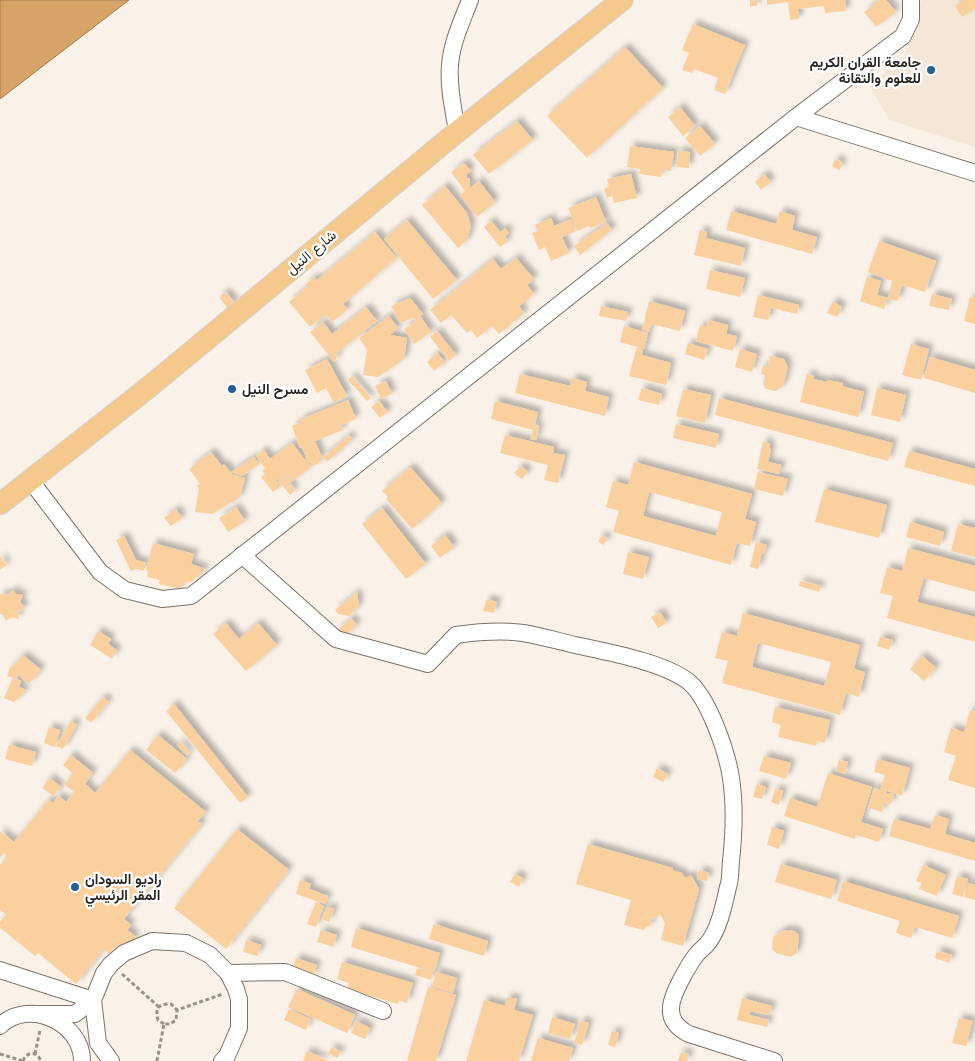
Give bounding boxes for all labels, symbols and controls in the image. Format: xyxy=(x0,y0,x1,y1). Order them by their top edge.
place label: جامعة القران الكريم للعلوم والتقانة xyxy=(810,54,921,87)
marker: جامعة القران الكريم للعلوم والتقانة xyxy=(925,64,937,76)
street label: شارع النيل xyxy=(283,227,341,280)
place label: مسرح النيل xyxy=(242,381,309,399)
marker: مسرح النيل xyxy=(226,383,238,395)
place label: راديو السودان المقر الرئيسي xyxy=(85,871,162,907)
marker: راديو السودان المقر الرئيسي xyxy=(69,881,81,893)

